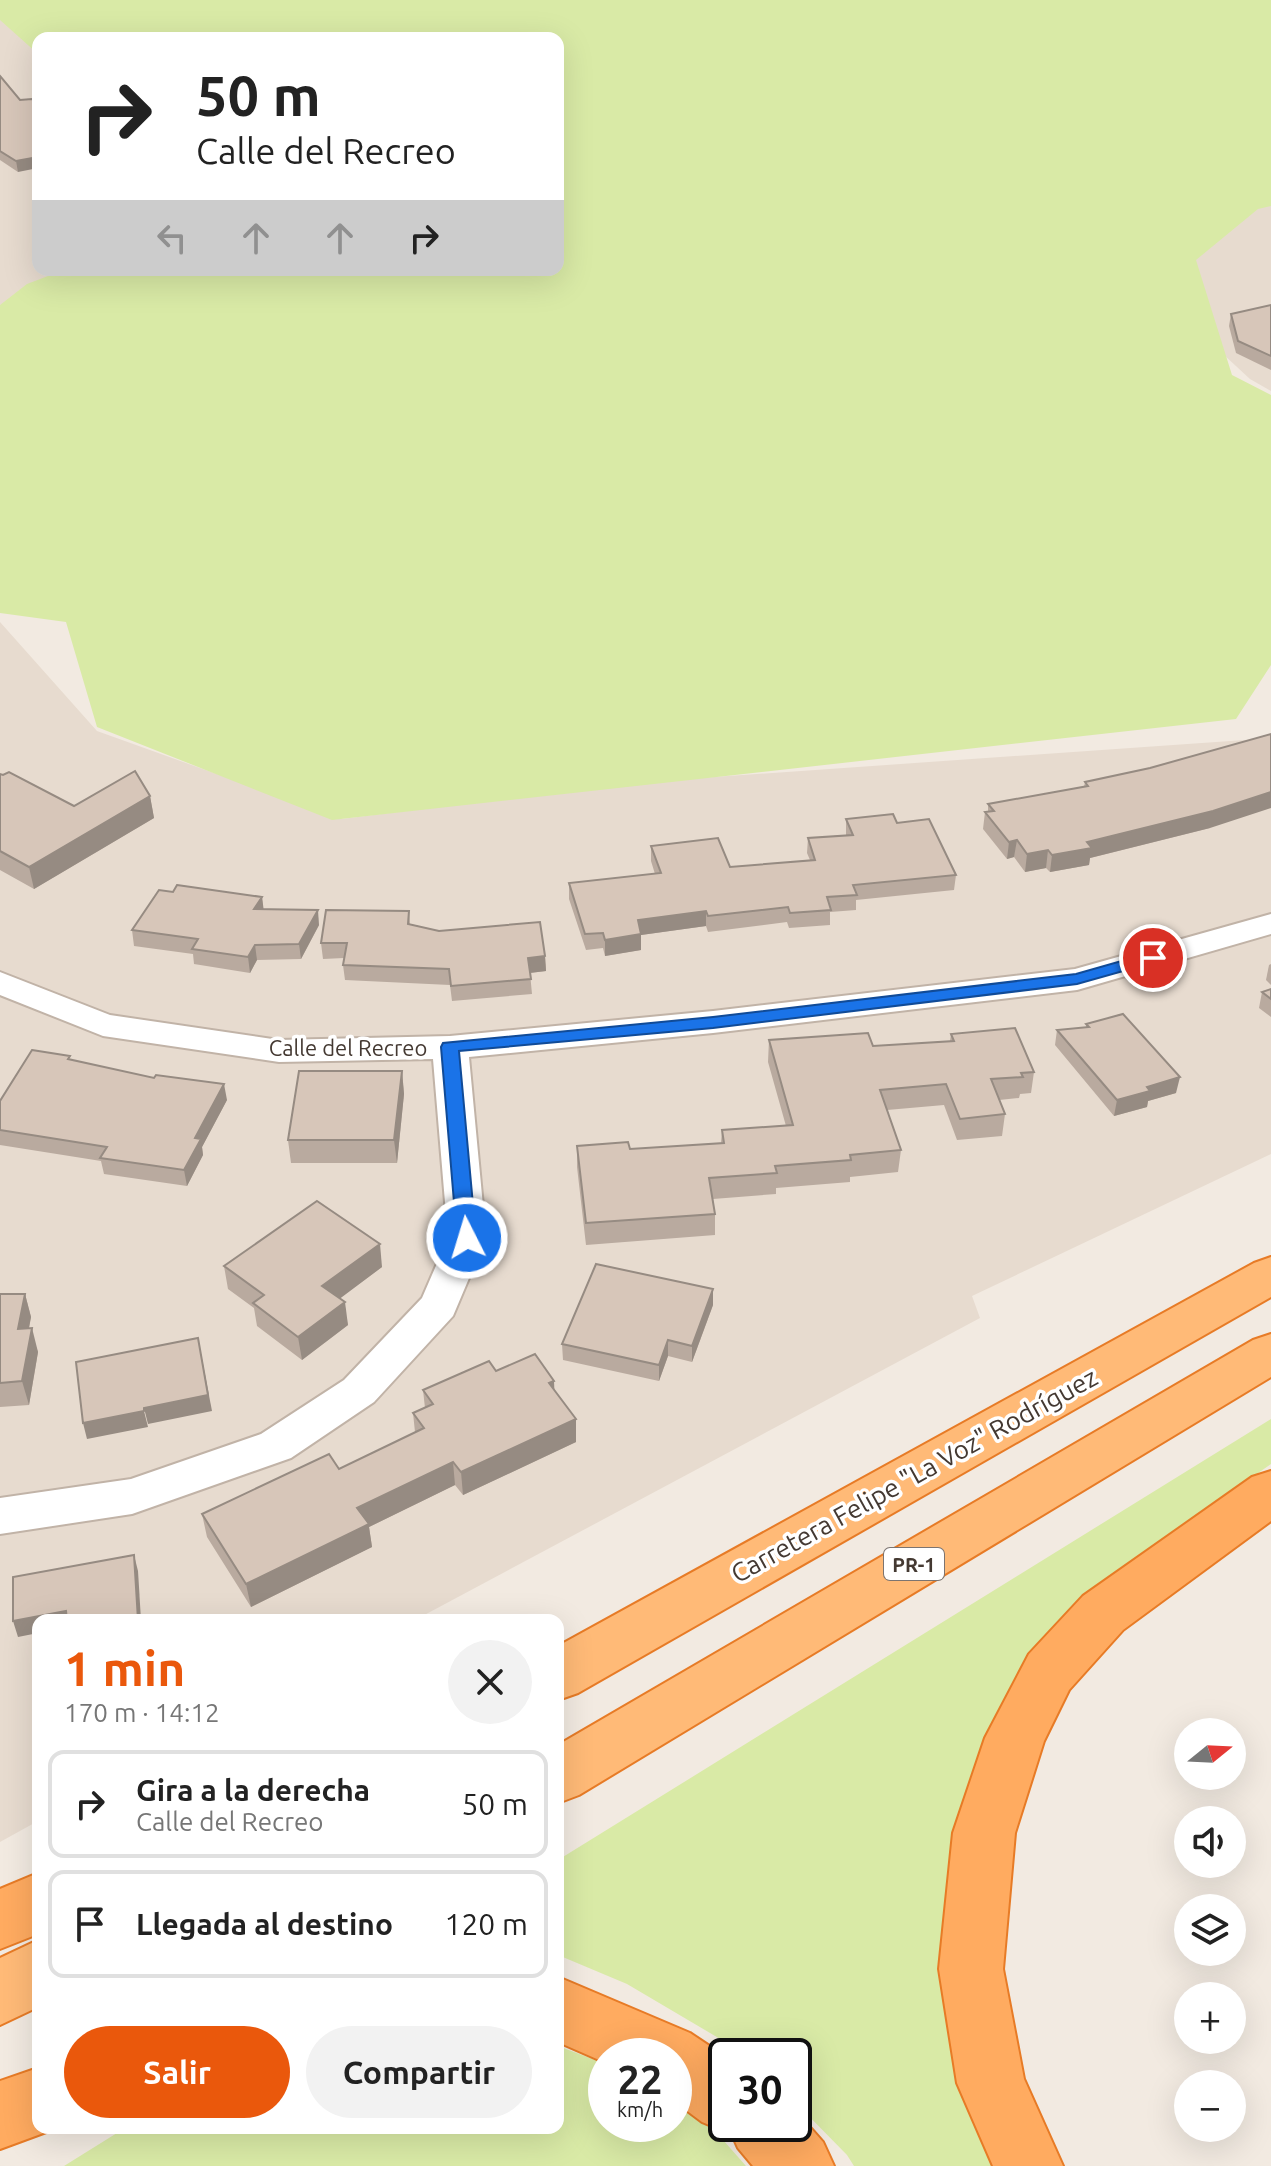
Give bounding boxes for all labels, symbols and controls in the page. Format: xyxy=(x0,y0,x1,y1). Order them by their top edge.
icon: right xyxy=(64,64,168,168)
text: 50 m xyxy=(196,64,321,127)
text: Calle del Recreo xyxy=(196,130,456,171)
icon: left xyxy=(150,216,194,260)
icon: ahead xyxy=(234,216,278,260)
icon: ahead xyxy=(318,216,362,260)
icon: right xyxy=(402,216,446,260)
pin xyxy=(1119,924,1187,992)
icon: arrive xyxy=(1131,936,1175,980)
street label: Calle del Recreo xyxy=(269,1035,427,1060)
position arrow xyxy=(425,1196,509,1280)
street label: Carretera Felipe "La Voz" Rodríguez xyxy=(726,1362,1102,1588)
road number: PR-1 xyxy=(884,1548,944,1580)
button: close xyxy=(448,1640,532,1724)
text: 1 min xyxy=(64,1641,185,1695)
text: 170 m · 14:12 xyxy=(64,1698,220,1727)
north arrow xyxy=(1174,1718,1246,1790)
map controls xyxy=(1174,1718,1246,2142)
text: Gira a la derecha xyxy=(136,1773,370,1807)
icon: right xyxy=(68,1782,112,1826)
text: 50 m xyxy=(461,1787,528,1821)
button: sound xyxy=(1174,1806,1246,1878)
text: Calle del Recreo xyxy=(136,1807,324,1836)
button: layers xyxy=(1174,1894,1246,1966)
icon: arrive xyxy=(68,1902,112,1946)
text: Llegada al destino xyxy=(136,1907,393,1941)
text: 120 m xyxy=(444,1907,528,1941)
button: + xyxy=(1174,1982,1246,2054)
button: Salir xyxy=(64,2026,290,2118)
button: Compartir xyxy=(306,2026,532,2118)
speed limit sign: 30 xyxy=(708,2038,812,2142)
text: 22 xyxy=(617,2057,663,2102)
button: − xyxy=(1174,2070,1246,2142)
text: km/h xyxy=(617,2098,663,2121)

